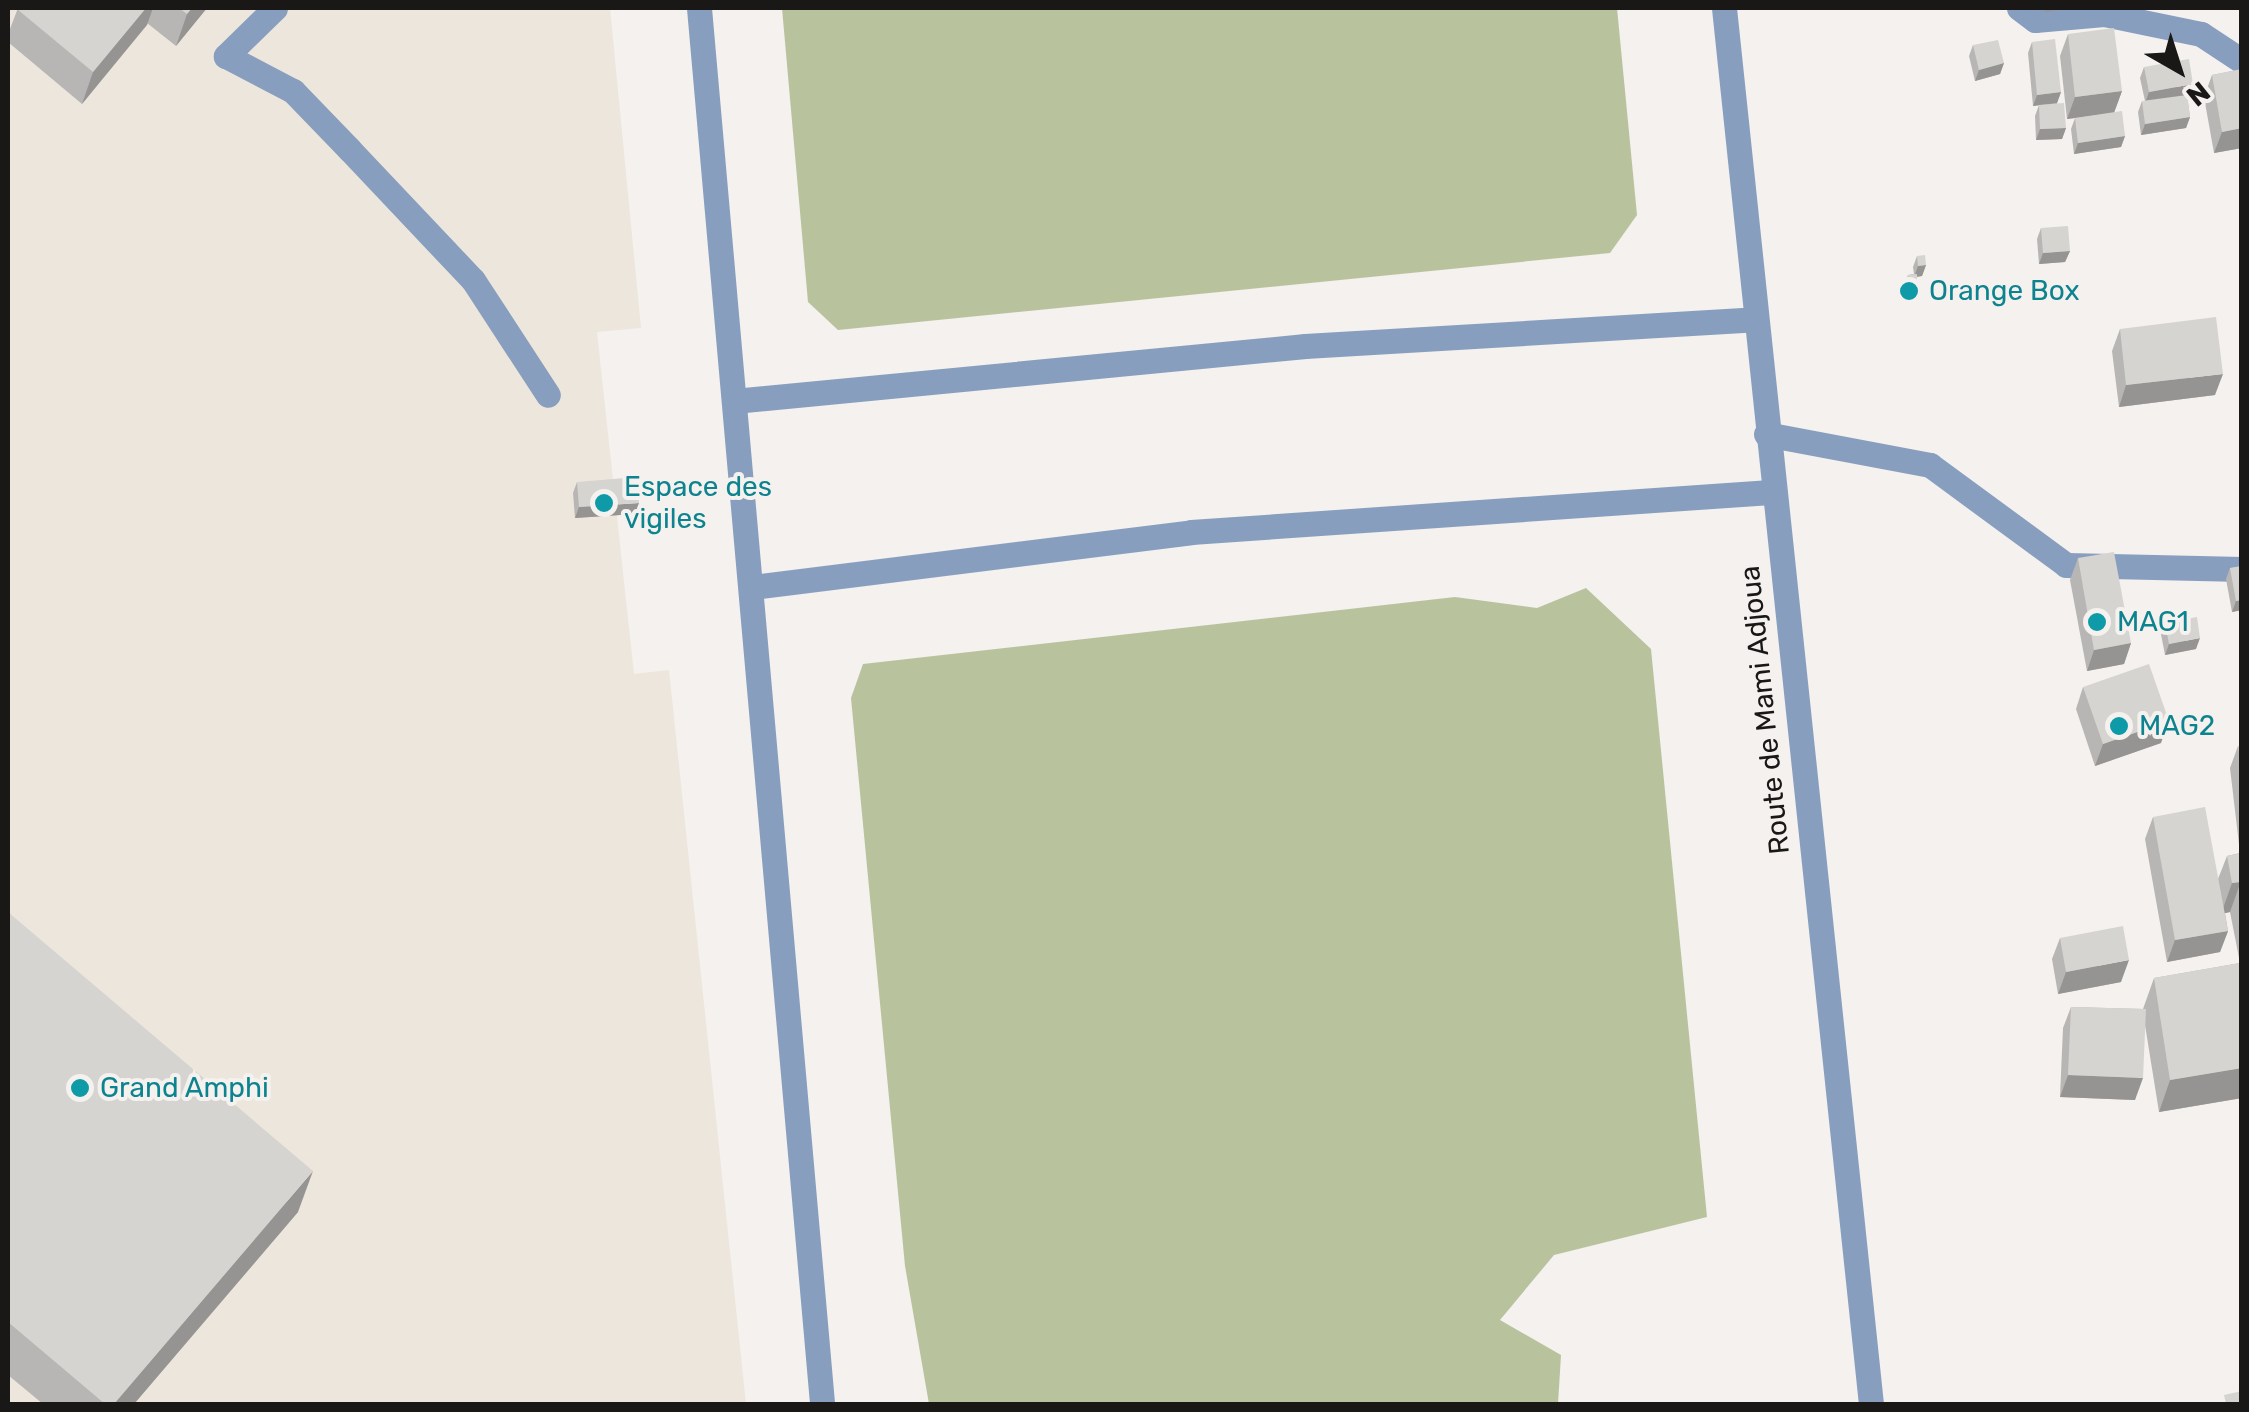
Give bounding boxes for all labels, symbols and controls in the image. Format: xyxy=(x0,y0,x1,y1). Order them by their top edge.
north arrow xyxy=(2129,20,2229,120)
text: N xyxy=(2180,75,2216,113)
place label: Orange Box xyxy=(1929,274,2080,308)
marker: Orange Box xyxy=(1898,280,1920,302)
place label: Espace des vigiles xyxy=(624,470,772,536)
marker: Espace des vigiles xyxy=(593,492,615,514)
street label: Route de Mami Adjoua xyxy=(1733,564,1797,856)
place label: MAG1 xyxy=(2117,605,2189,639)
marker: MAG1 xyxy=(2086,611,2108,633)
place label: MAG2 xyxy=(2139,709,2215,743)
marker: MAG2 xyxy=(2108,715,2130,737)
place label: Grand Amphi xyxy=(100,1071,270,1105)
marker: Grand Amphi xyxy=(69,1077,91,1099)

